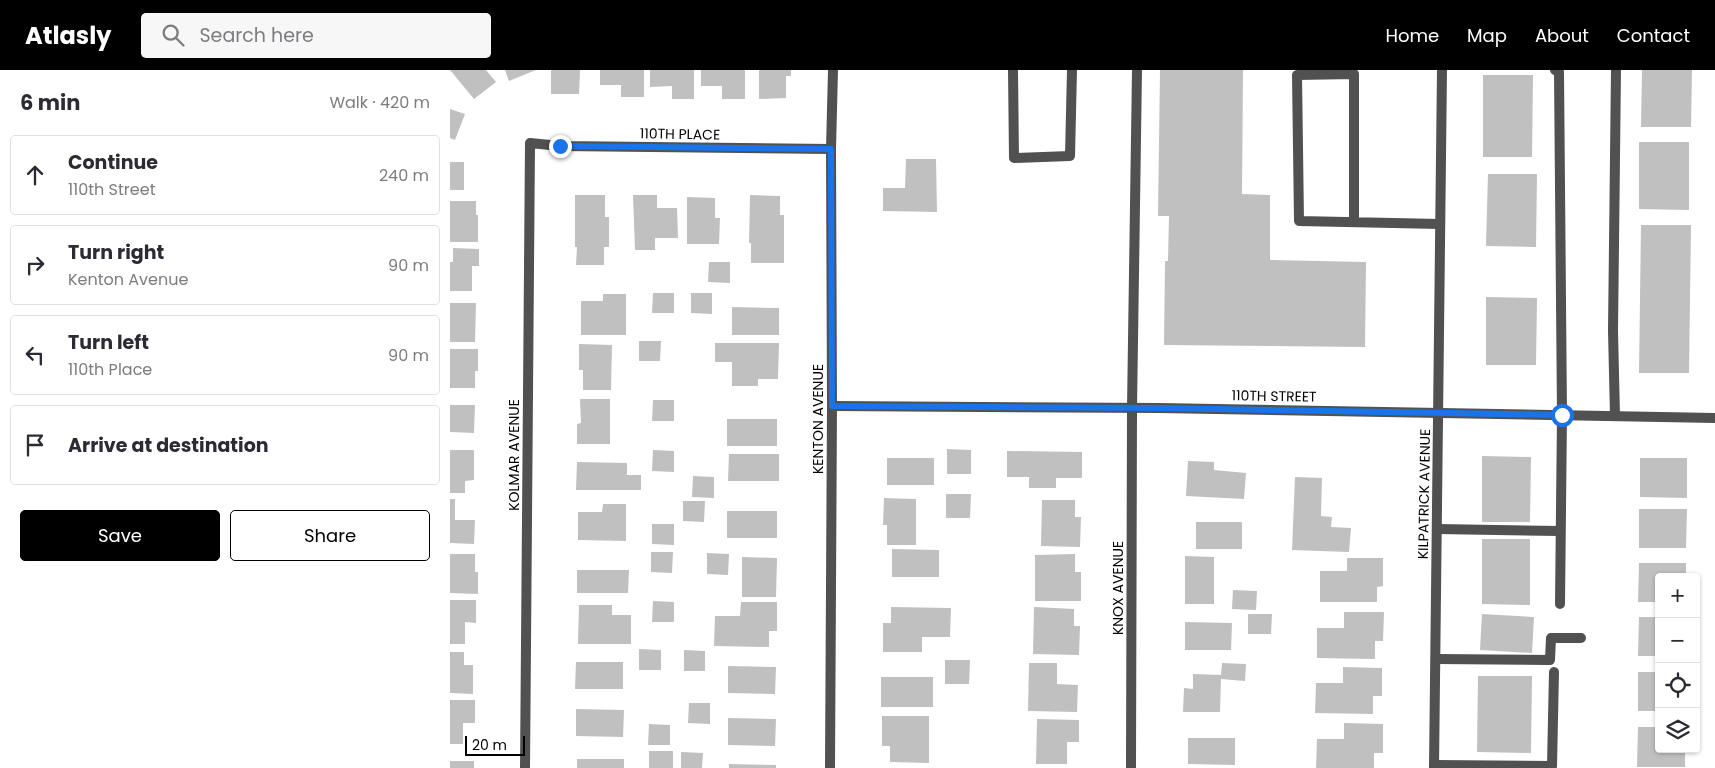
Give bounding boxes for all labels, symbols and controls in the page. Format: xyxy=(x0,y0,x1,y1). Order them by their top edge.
search box xyxy=(141,13,491,58)
text: Atlasly xyxy=(25,19,111,52)
icon: search xyxy=(159,21,187,49)
text: Search here xyxy=(199,22,314,49)
text: Home xyxy=(1385,23,1439,48)
text: Map xyxy=(1467,23,1507,48)
text: About xyxy=(1535,23,1589,48)
text: Contact xyxy=(1617,23,1690,48)
text: 6 min xyxy=(20,88,80,117)
text: Walk · 420 m xyxy=(329,91,430,114)
street label: 110TH PLACE xyxy=(640,123,720,145)
route end xyxy=(549,135,572,158)
text: Continue xyxy=(68,149,158,176)
icon: ahead xyxy=(21,161,49,189)
text: 240 m xyxy=(379,164,429,187)
text: 110th Street xyxy=(68,178,155,201)
text: Turn right xyxy=(68,239,164,266)
icon: right xyxy=(21,251,49,279)
text: 90 m xyxy=(388,254,429,277)
text: Kenton Avenue xyxy=(68,268,188,291)
text: Turn left xyxy=(68,329,149,356)
icon: left xyxy=(21,341,49,369)
text: 90 m xyxy=(388,344,429,367)
text: 110th Place xyxy=(68,358,152,381)
street label: KENTON AVENUE xyxy=(808,364,828,474)
street label: 110TH STREET xyxy=(1231,385,1317,407)
street label: KOLMAR AVENUE xyxy=(504,399,524,511)
route start xyxy=(1551,404,1574,427)
street label: KILPATRICK AVENUE xyxy=(1413,429,1435,559)
icon: arrive xyxy=(21,431,49,459)
text: Arrive at destination xyxy=(68,432,269,459)
button: Save xyxy=(20,510,220,561)
button: Share xyxy=(230,510,430,561)
street label: KNOX AVENUE xyxy=(1108,541,1128,635)
map controls xyxy=(1655,573,1700,753)
button: + xyxy=(1655,573,1700,618)
button: − xyxy=(1655,618,1700,663)
button: locate xyxy=(1655,663,1700,708)
button: layers xyxy=(1655,708,1700,753)
scale bar xyxy=(465,733,525,756)
text: 20 m xyxy=(472,735,507,755)

